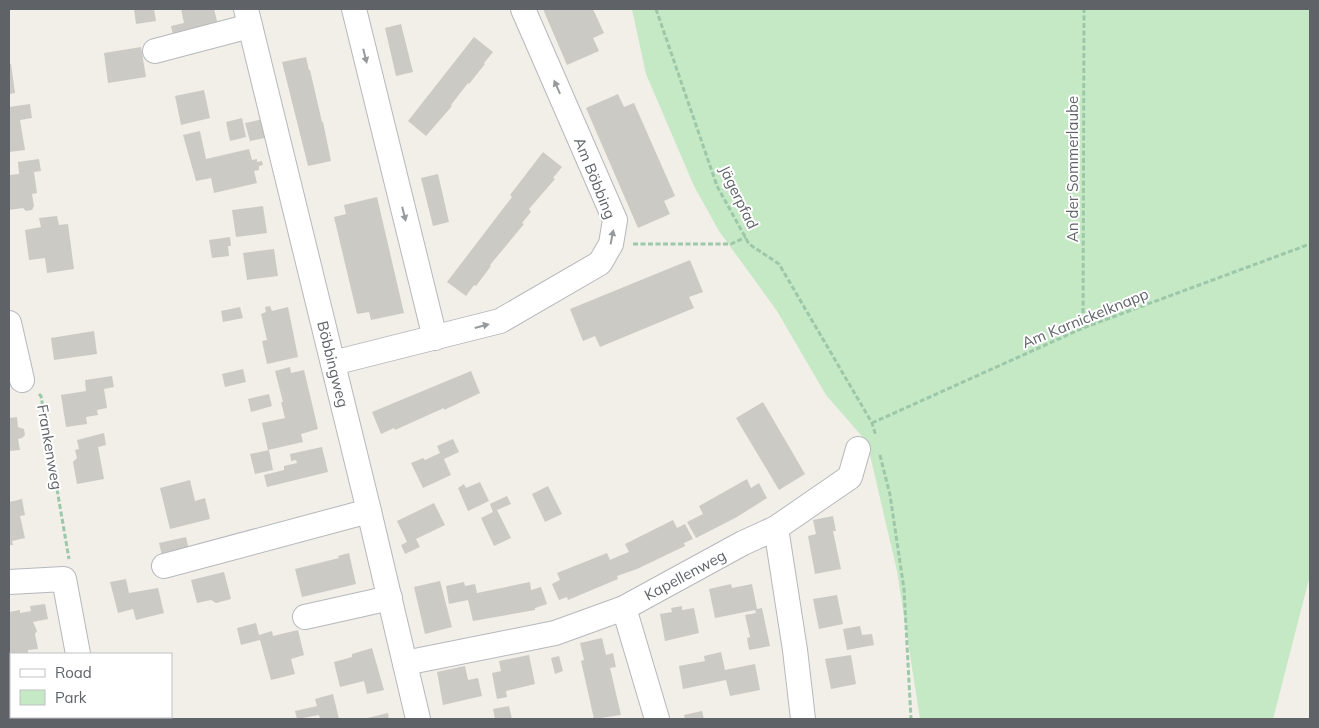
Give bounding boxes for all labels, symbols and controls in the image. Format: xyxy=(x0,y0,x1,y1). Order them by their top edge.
one-way arrow xyxy=(361,49,369,64)
one-way arrow xyxy=(552,80,560,94)
street label: An der Sommerlaube xyxy=(1063,96,1082,242)
street label: Am Böbbing xyxy=(570,134,620,222)
street label: Jägerpfad xyxy=(715,162,763,232)
one-way arrow xyxy=(401,206,409,221)
one-way arrow xyxy=(608,229,616,245)
street label: Am Karnickelknapp xyxy=(1019,284,1151,352)
street label: Böbbingweg xyxy=(313,319,353,409)
one-way arrow xyxy=(475,321,490,329)
street label: Frankenweg xyxy=(33,403,67,491)
street label: Kapellenweg xyxy=(641,546,729,604)
legend xyxy=(10,653,172,718)
text: Road xyxy=(55,663,92,682)
text: Park xyxy=(55,688,87,707)

